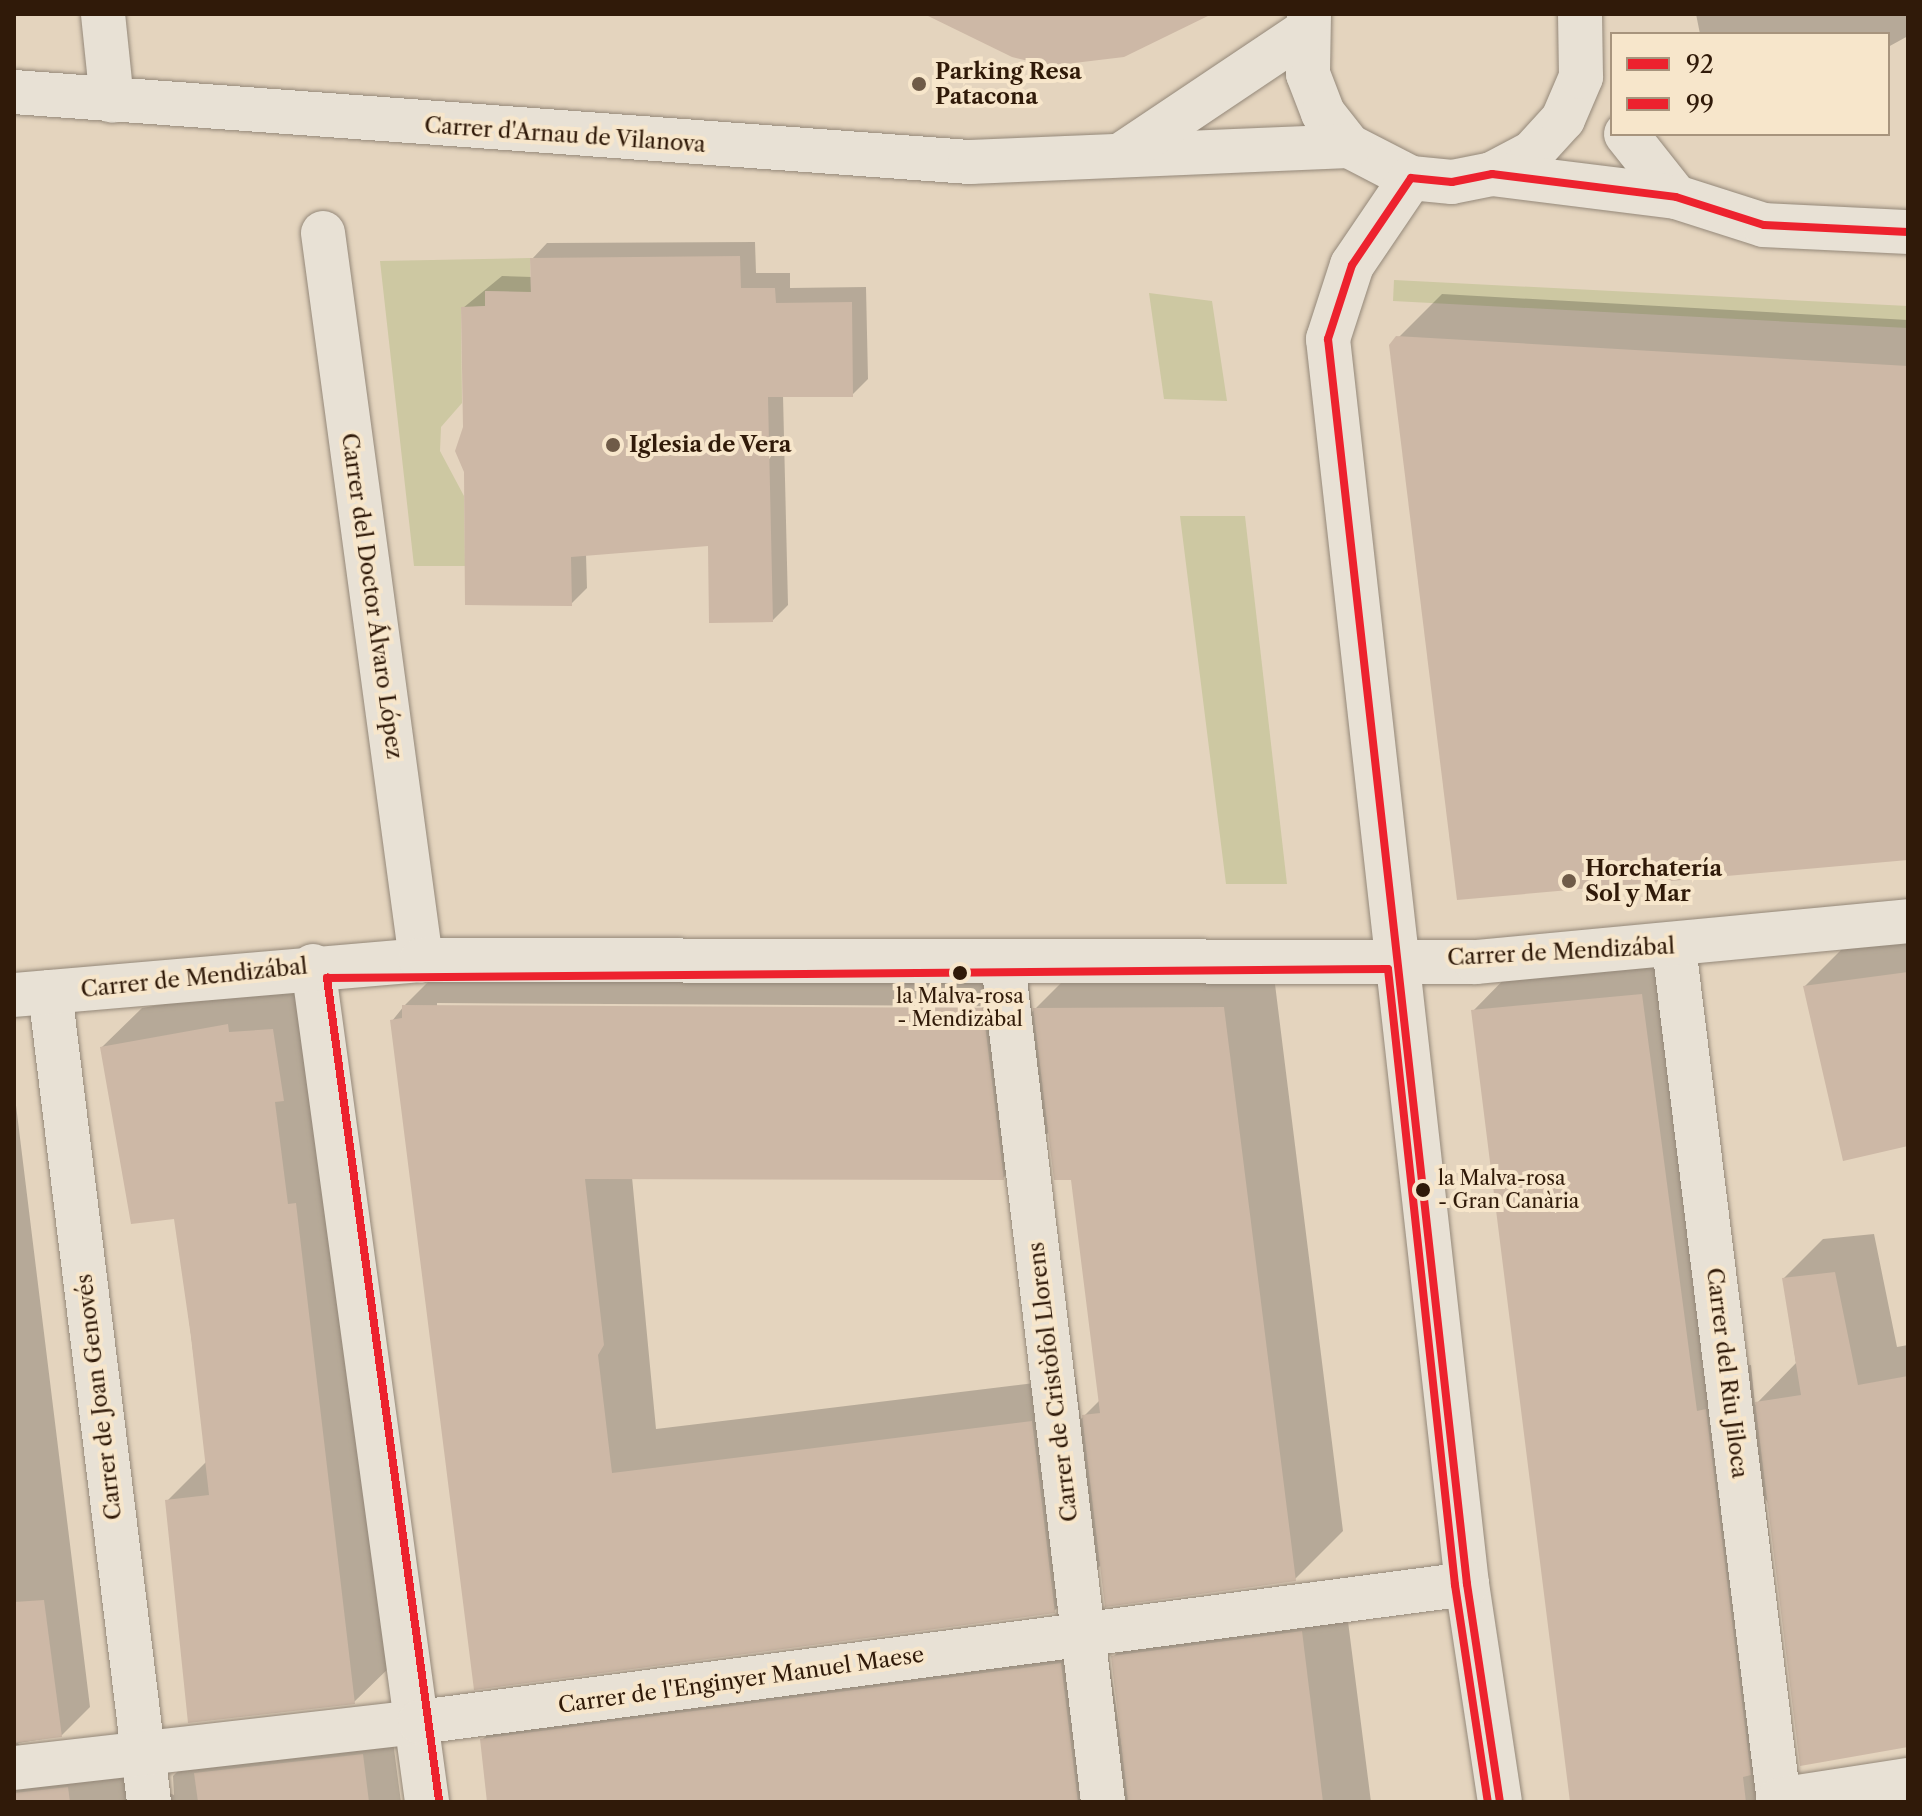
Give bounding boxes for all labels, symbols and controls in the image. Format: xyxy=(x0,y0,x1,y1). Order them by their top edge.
legend xyxy=(1610,32,1890,136)
text: 92 xyxy=(1686,50,1714,79)
place label: Parking Resa Patacona xyxy=(935,58,1082,110)
marker: Parking Resa Patacona xyxy=(910,75,928,93)
text: 99 xyxy=(1686,90,1714,119)
street label: Carrer d'Arnau de Vilanova xyxy=(423,112,707,158)
street label: Carrer del Doctor Álvaro López xyxy=(336,430,408,762)
place label: Iglesia de Vera xyxy=(629,432,793,458)
marker: Iglesia de Vera xyxy=(604,436,622,454)
place label: Horchatería Sol y Mar xyxy=(1585,855,1722,906)
marker: Horchatería Sol y Mar xyxy=(1560,872,1578,890)
street label: Carrer de Mendizábal xyxy=(1446,933,1676,971)
street label: Carrer de Mendizábal xyxy=(79,953,309,1003)
marker: la Malva-rosa - Mendizàbal xyxy=(952,965,968,981)
place label: la Malva-rosa - Mendizàbal xyxy=(896,984,1024,1031)
place label: la Malva-rosa - Gran Canària xyxy=(1438,1166,1579,1213)
marker: la Malva-rosa - Gran Canària xyxy=(1415,1182,1431,1198)
street label: Carrer de Cristòfol Llorens xyxy=(1023,1240,1083,1524)
street label: Carrer del Riu Jiloca xyxy=(1701,1266,1753,1480)
street label: Carrer de Joan Genovés xyxy=(71,1272,127,1522)
street label: Carrer de l'Enginyer Manuel Maese xyxy=(556,1641,926,1719)

